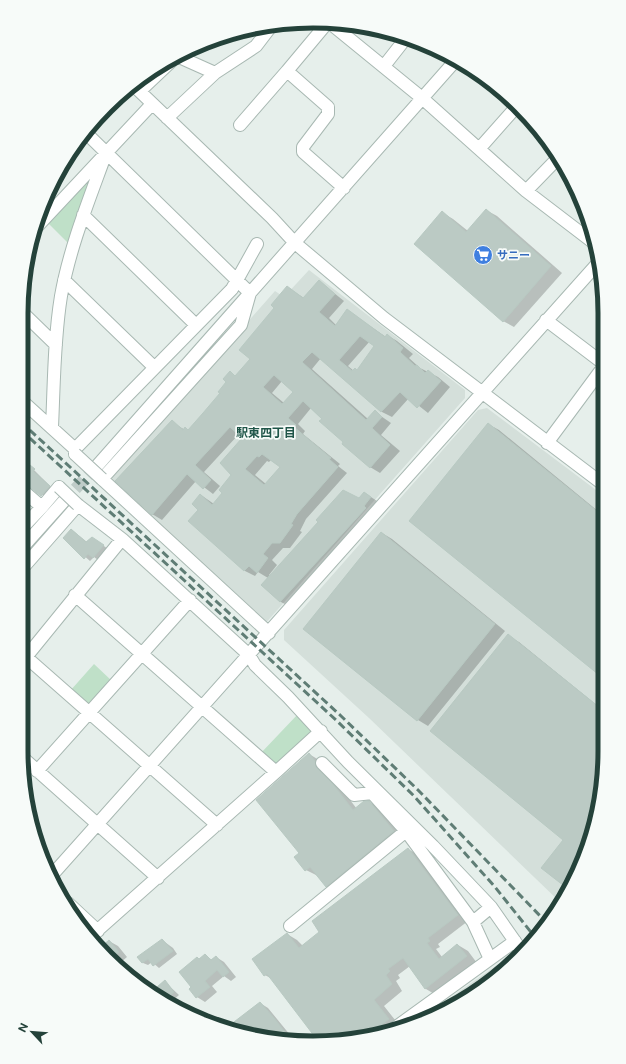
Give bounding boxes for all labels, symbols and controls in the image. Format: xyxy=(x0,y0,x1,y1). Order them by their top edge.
supermarket icon: サニー xyxy=(472,244,494,266)
place label: サニー xyxy=(497,249,530,261)
district label: 駅東四丁目 xyxy=(236,426,296,440)
north arrow xyxy=(12,1012,52,1052)
text: N xyxy=(16,1021,30,1034)

